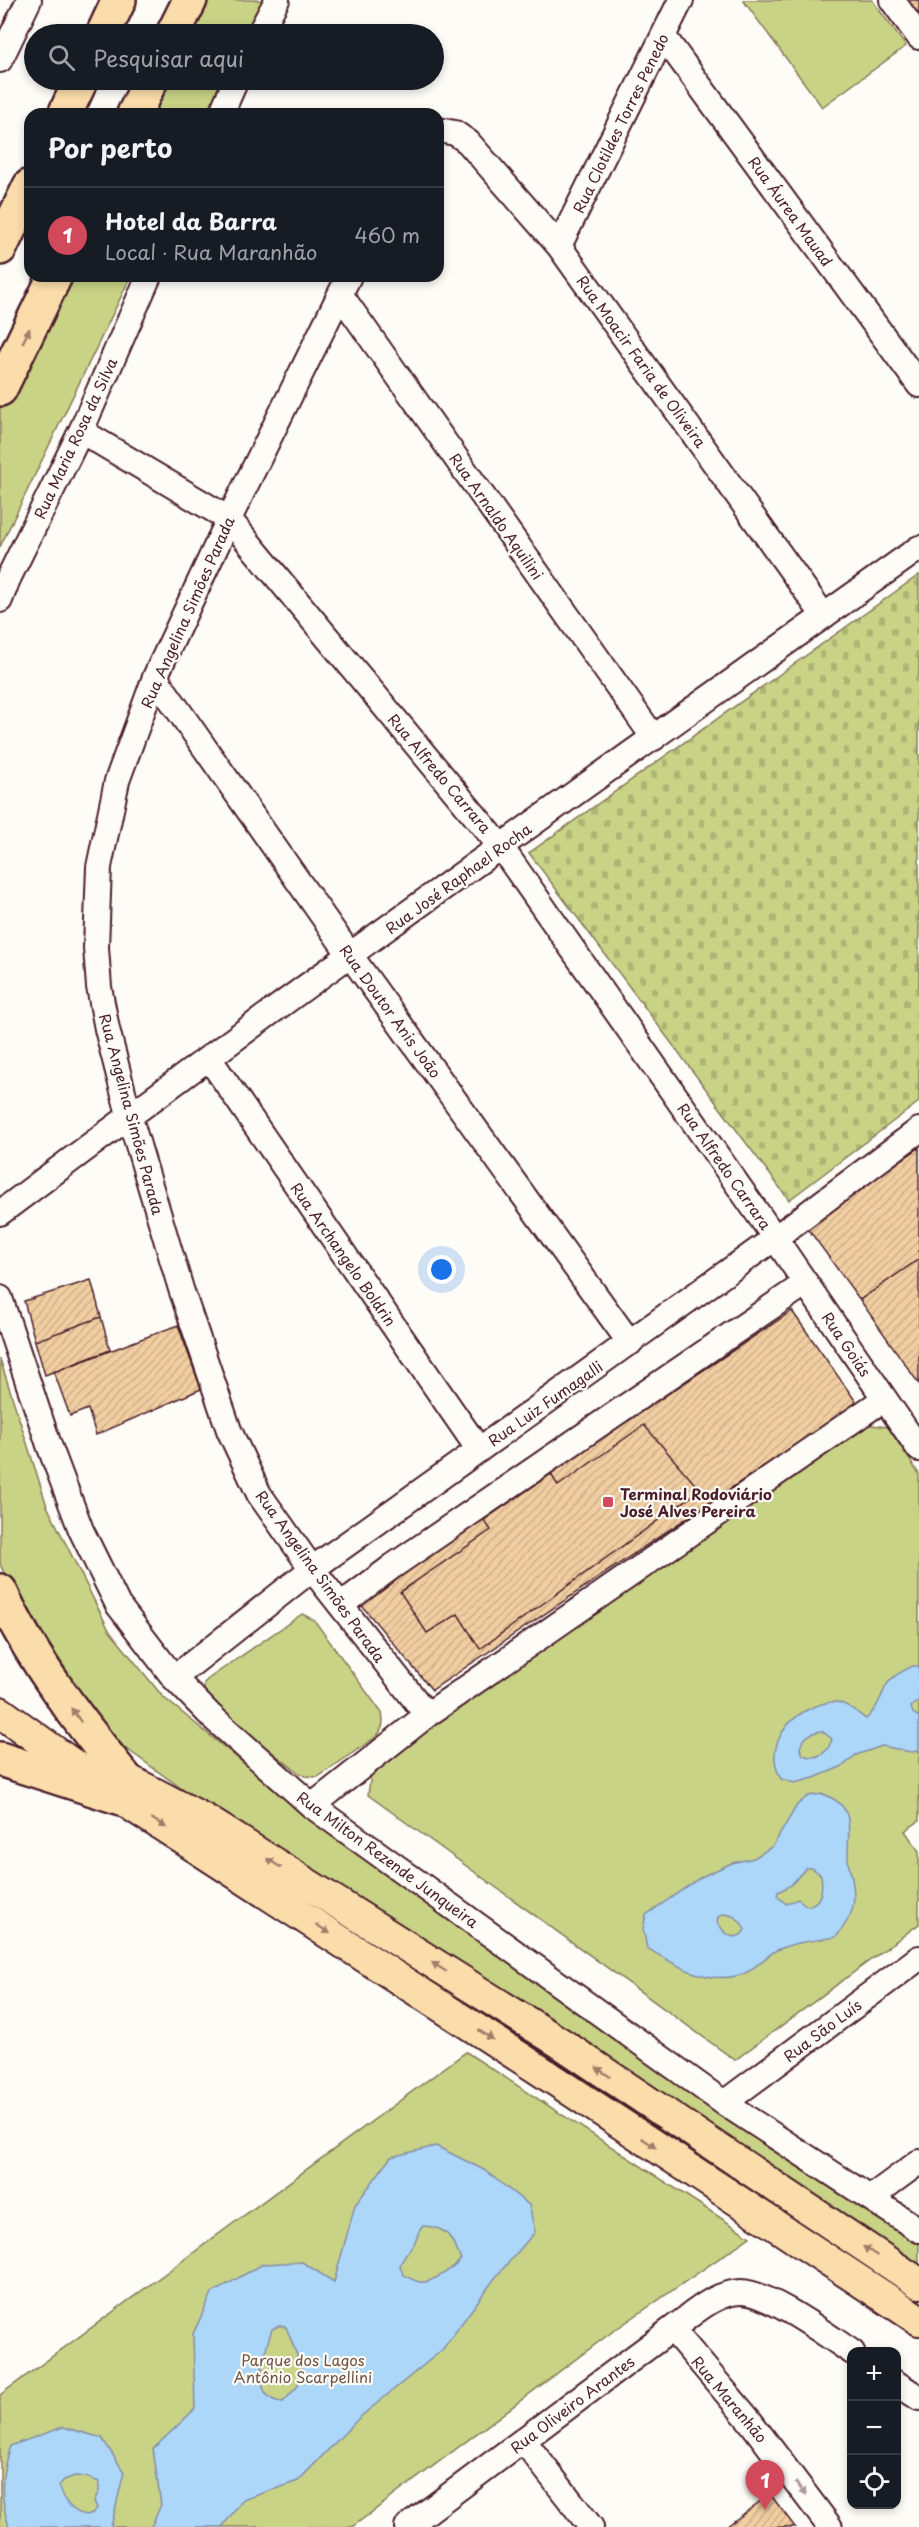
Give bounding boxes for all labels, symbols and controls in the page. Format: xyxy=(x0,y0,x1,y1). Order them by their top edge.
search box xyxy=(24,24,444,90)
street label: Rua Clotildes Torres Penedo xyxy=(566,29,674,217)
icon: search xyxy=(45,41,78,74)
text: Pesquisar aqui xyxy=(93,41,244,74)
text: Por perto xyxy=(48,128,172,167)
street label: Rua Áurea Mauad xyxy=(743,151,839,271)
text: Hotel da Barra xyxy=(105,204,277,237)
text: 1 xyxy=(63,220,72,250)
text: 460 m xyxy=(354,220,420,250)
text: Local · Rua Maranhão xyxy=(105,237,317,267)
street label: Rua Moacir Faria de Oliveira xyxy=(572,270,713,452)
one-way arrow xyxy=(21,328,30,345)
street label: Rua Maria Rosa da Silva xyxy=(27,353,123,522)
street label: Rua Arnaldo Aquilini xyxy=(444,448,550,584)
street label: Rua Angelina Simões Parada xyxy=(134,512,240,711)
street label: Rua Alfredo Carrara xyxy=(383,708,497,838)
street label: Rua José Raphael Rocha xyxy=(380,817,536,939)
street label: Rua Doutor Anis João xyxy=(335,939,447,1083)
street label: Rua Angelina Simões Parada xyxy=(94,1011,170,1218)
street label: Rua Alfredo Carrara xyxy=(673,1098,778,1235)
street label: Rua Archangelo Boldrin xyxy=(286,1177,402,1331)
your location xyxy=(427,1255,456,1284)
street label: Rua Goiás xyxy=(817,1307,877,1381)
street label: Rua Luiz Fumagalli xyxy=(483,1355,607,1451)
place label: Terminal Rodoviário José Alves Pereira xyxy=(620,1482,772,1522)
street label: Rua Angelina Simões Parada xyxy=(251,1485,392,1667)
marker: Terminal Rodoviário José Alves Pereira xyxy=(601,1495,615,1509)
one-way arrow xyxy=(70,1708,82,1724)
street label: Rua Milton Rezende Junqueira xyxy=(293,1785,484,1933)
one-way arrow xyxy=(151,1817,167,1828)
one-way arrow xyxy=(266,1858,282,1869)
one-way arrow xyxy=(315,1923,331,1934)
one-way arrow xyxy=(431,1962,447,1973)
street label: Rua São Luís xyxy=(778,1993,866,2067)
one-way arrow xyxy=(478,2029,494,2040)
one-way arrow xyxy=(596,2066,612,2078)
one-way arrow xyxy=(640,2137,656,2149)
one-way arrow xyxy=(862,2246,878,2257)
map controls xyxy=(847,2347,901,2509)
button: + xyxy=(847,2347,901,2401)
park label: Parque dos Lagos Antônio Scarpellini xyxy=(234,2348,372,2388)
street label: Rua Oliveiro Arantes xyxy=(505,2350,639,2458)
street label: Rua Maranhão xyxy=(687,2350,773,2448)
button: − xyxy=(847,2401,901,2455)
button: locate xyxy=(847,2455,901,2509)
pin: 1 xyxy=(746,2460,784,2510)
one-way arrow xyxy=(795,2480,807,2496)

